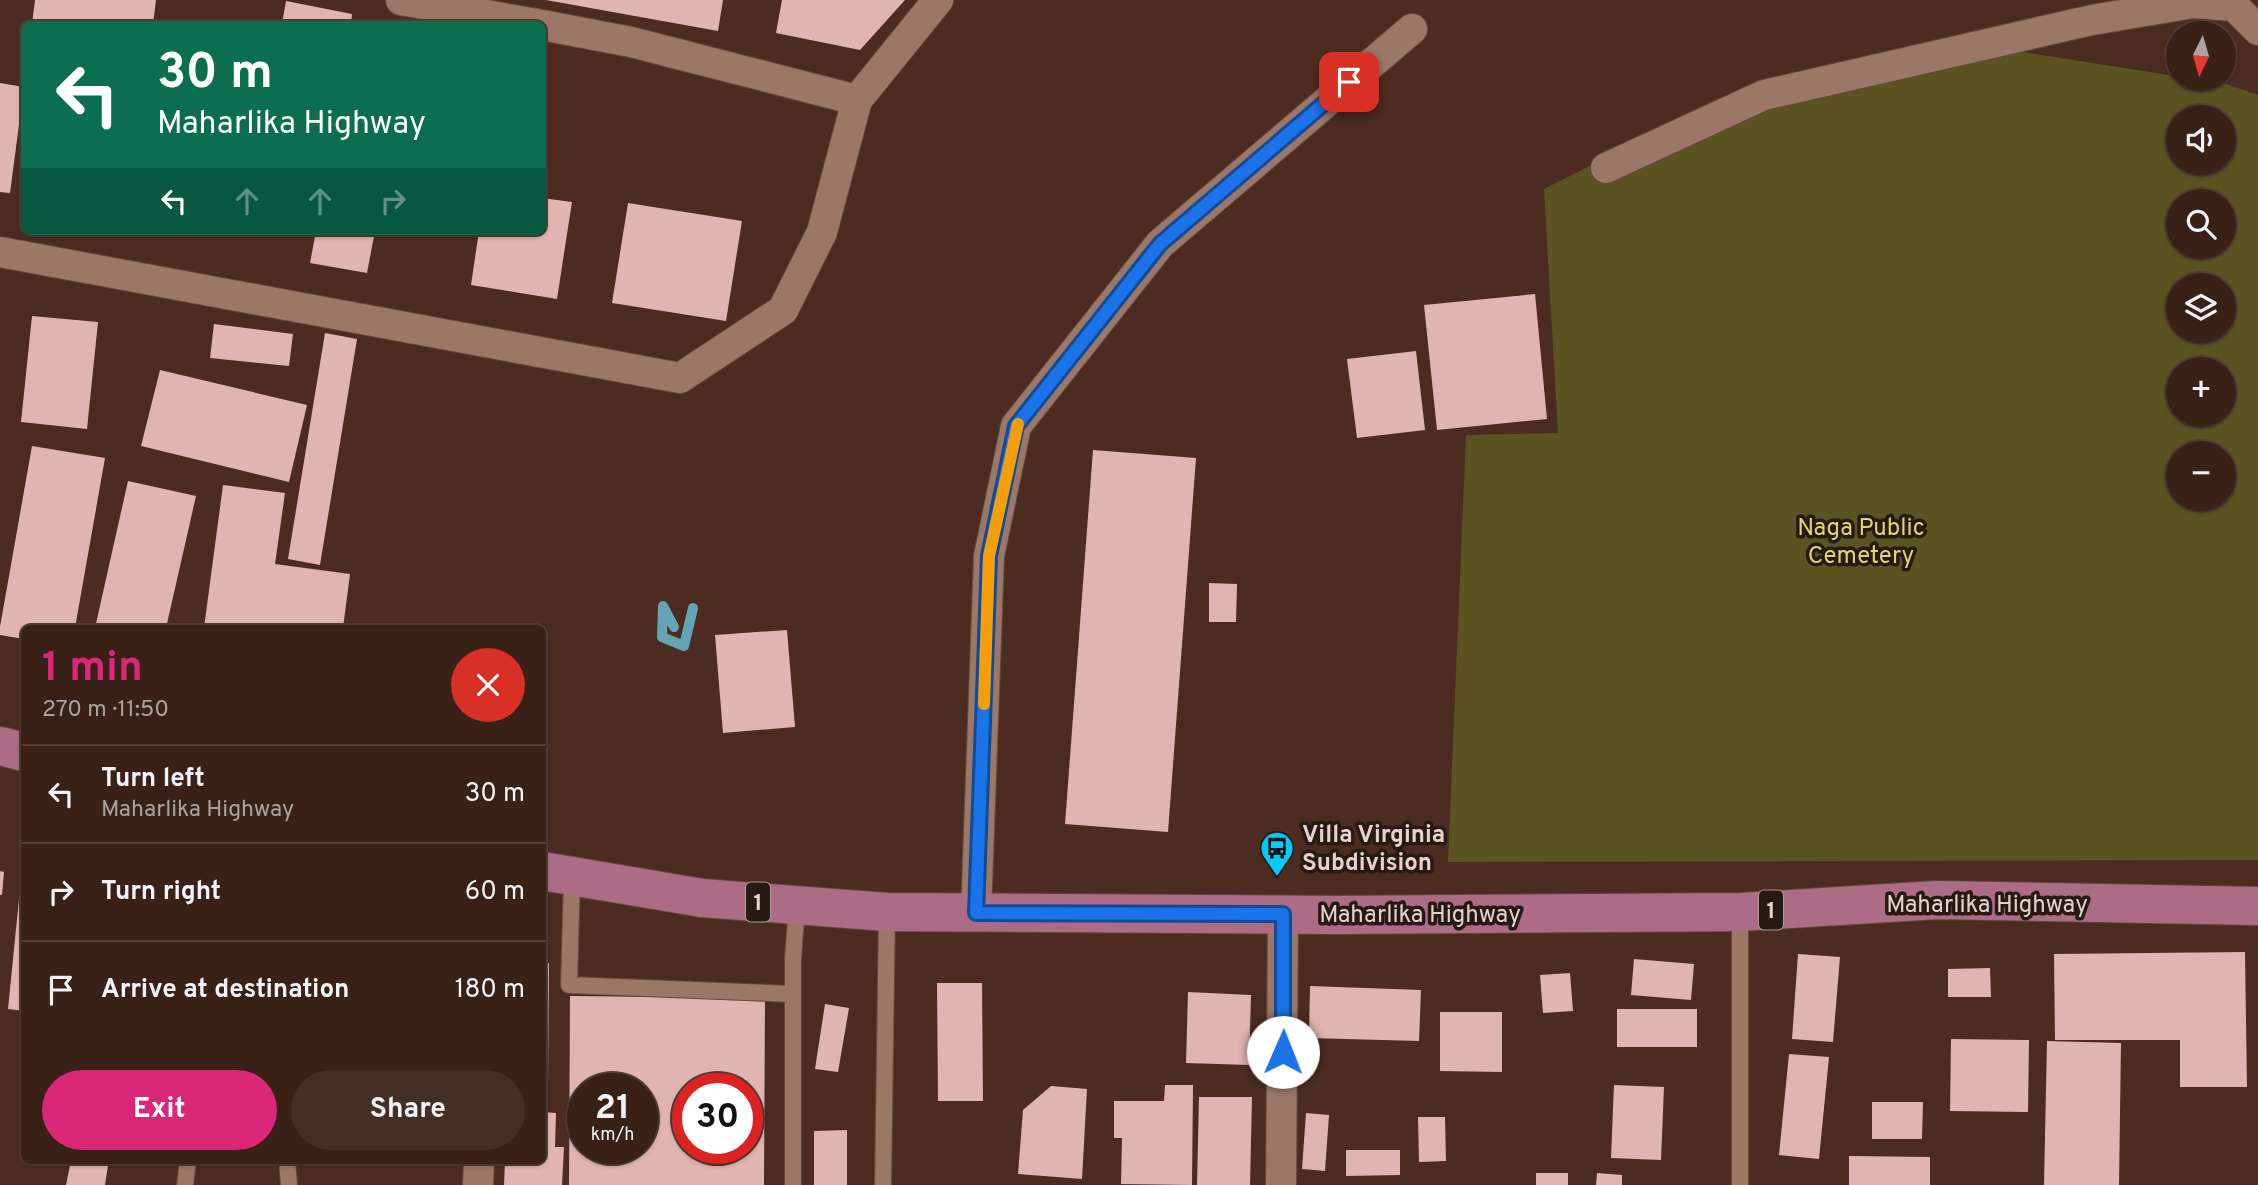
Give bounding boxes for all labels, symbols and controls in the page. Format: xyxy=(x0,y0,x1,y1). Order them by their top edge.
north arrow xyxy=(2166,21,2236,91)
map controls xyxy=(2166,21,2236,511)
text: 30 m xyxy=(157,44,273,106)
icon: left xyxy=(42,49,133,140)
pin xyxy=(1319,52,1379,112)
icon: arrive xyxy=(1330,63,1368,101)
text: Maharlika Highway xyxy=(157,105,426,145)
button: sound xyxy=(2166,105,2236,175)
icon: left xyxy=(155,182,193,220)
icon: ahead xyxy=(228,182,266,220)
icon: ahead xyxy=(301,182,339,220)
icon: right xyxy=(374,182,412,220)
button: search xyxy=(2166,189,2236,259)
button: layers xyxy=(2166,273,2236,343)
button: + xyxy=(2166,357,2236,427)
button: − xyxy=(2166,441,2236,511)
park label: Naga Public Cemetery xyxy=(1797,514,1925,572)
text: 1 min xyxy=(42,643,143,696)
button: close xyxy=(451,648,525,722)
text: 270 m · 11:50 xyxy=(42,696,169,725)
text: Turn left xyxy=(101,763,205,796)
icon: left xyxy=(42,775,80,813)
text: 30 m xyxy=(465,778,525,811)
text: Maharlika Highway xyxy=(101,796,294,825)
place label: Villa Virginia Subdivision xyxy=(1302,821,1445,879)
bus stop icon: Villa Virginia Subdivision xyxy=(1258,829,1296,878)
icon: right xyxy=(42,873,80,911)
text: Turn right xyxy=(101,876,221,909)
text: 60 m xyxy=(465,876,525,909)
road number: 1 xyxy=(746,882,770,922)
road number: 1 xyxy=(1759,890,1783,930)
street label: Maharlika Highway xyxy=(1886,891,2088,921)
street label: Maharlika Highway xyxy=(1319,901,1521,931)
icon: arrive xyxy=(42,971,80,1009)
text: Arrive at destination xyxy=(101,974,349,1007)
text: 180 m xyxy=(455,974,525,1007)
position arrow xyxy=(1246,1015,1320,1089)
button: Exit xyxy=(42,1070,277,1150)
button: Share xyxy=(291,1070,525,1150)
speed limit sign: 30 xyxy=(672,1073,763,1164)
text: 21 xyxy=(595,1087,630,1131)
text: km/h xyxy=(591,1124,634,1147)

